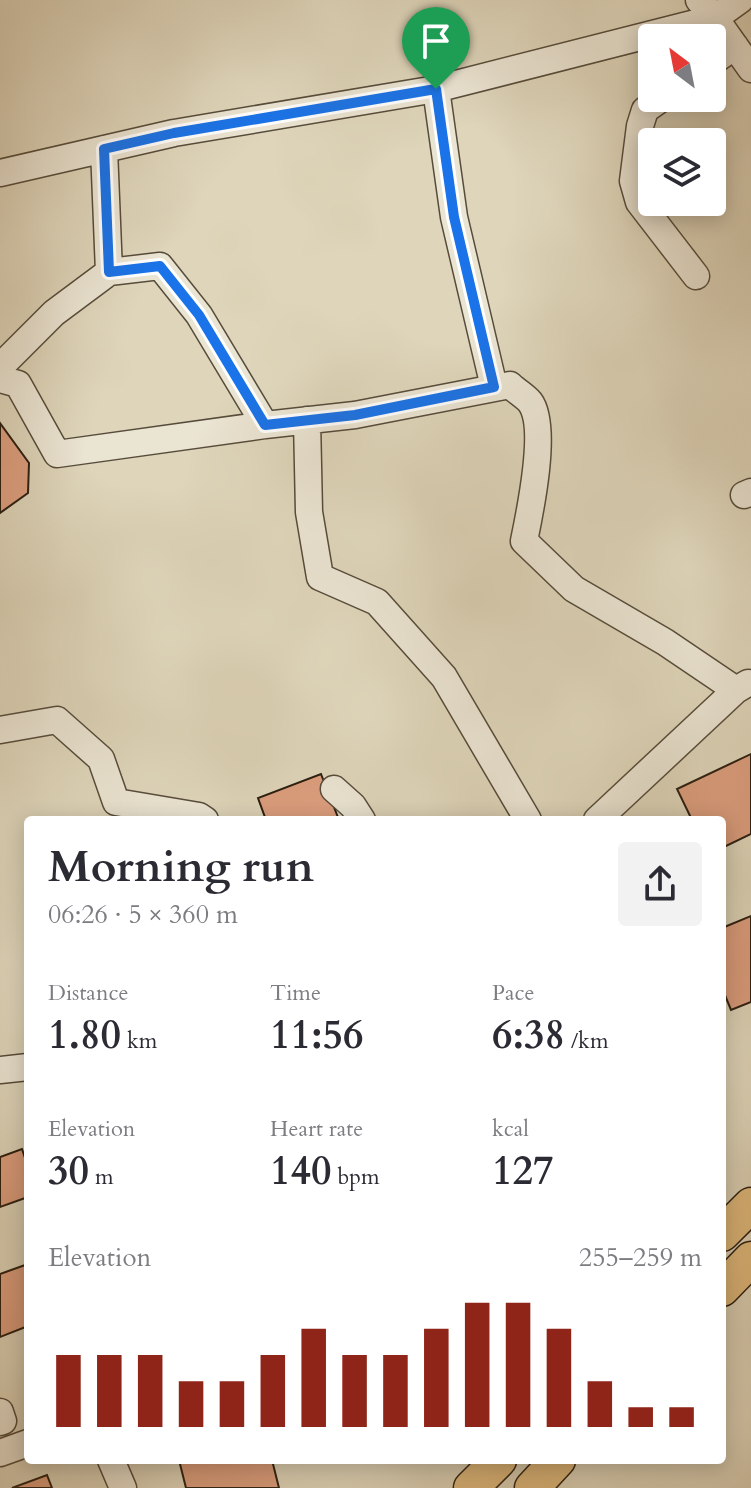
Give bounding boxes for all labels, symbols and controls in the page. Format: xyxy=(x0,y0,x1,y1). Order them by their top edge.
pin xyxy=(402,7,470,89)
icon: arrive xyxy=(414,19,458,63)
north arrow xyxy=(638,24,726,112)
map controls xyxy=(638,24,726,216)
button: layers xyxy=(638,128,726,216)
text: Morning run xyxy=(48,837,314,897)
button: share xyxy=(618,842,702,926)
text: 06:26 · 5 × 360 m xyxy=(48,897,238,932)
text: Distance xyxy=(48,978,128,1008)
text: Time xyxy=(270,978,321,1008)
text: Pace xyxy=(492,978,535,1008)
text: 1.80 xyxy=(48,1008,121,1063)
text: 11:56 xyxy=(270,1008,364,1063)
text: 6:38 xyxy=(492,1008,565,1063)
text: km xyxy=(121,1026,157,1056)
text: /km xyxy=(565,1026,609,1056)
text: Elevation xyxy=(48,1114,135,1144)
text: Heart rate xyxy=(270,1114,363,1144)
text: kcal xyxy=(492,1114,529,1144)
text: 30 xyxy=(48,1144,89,1199)
text: 140 xyxy=(270,1144,331,1199)
text: 127 xyxy=(492,1144,553,1199)
text: m xyxy=(89,1162,114,1192)
text: bpm xyxy=(331,1162,380,1192)
text: Elevation xyxy=(48,1240,151,1275)
text: 255–259 m xyxy=(579,1240,702,1275)

